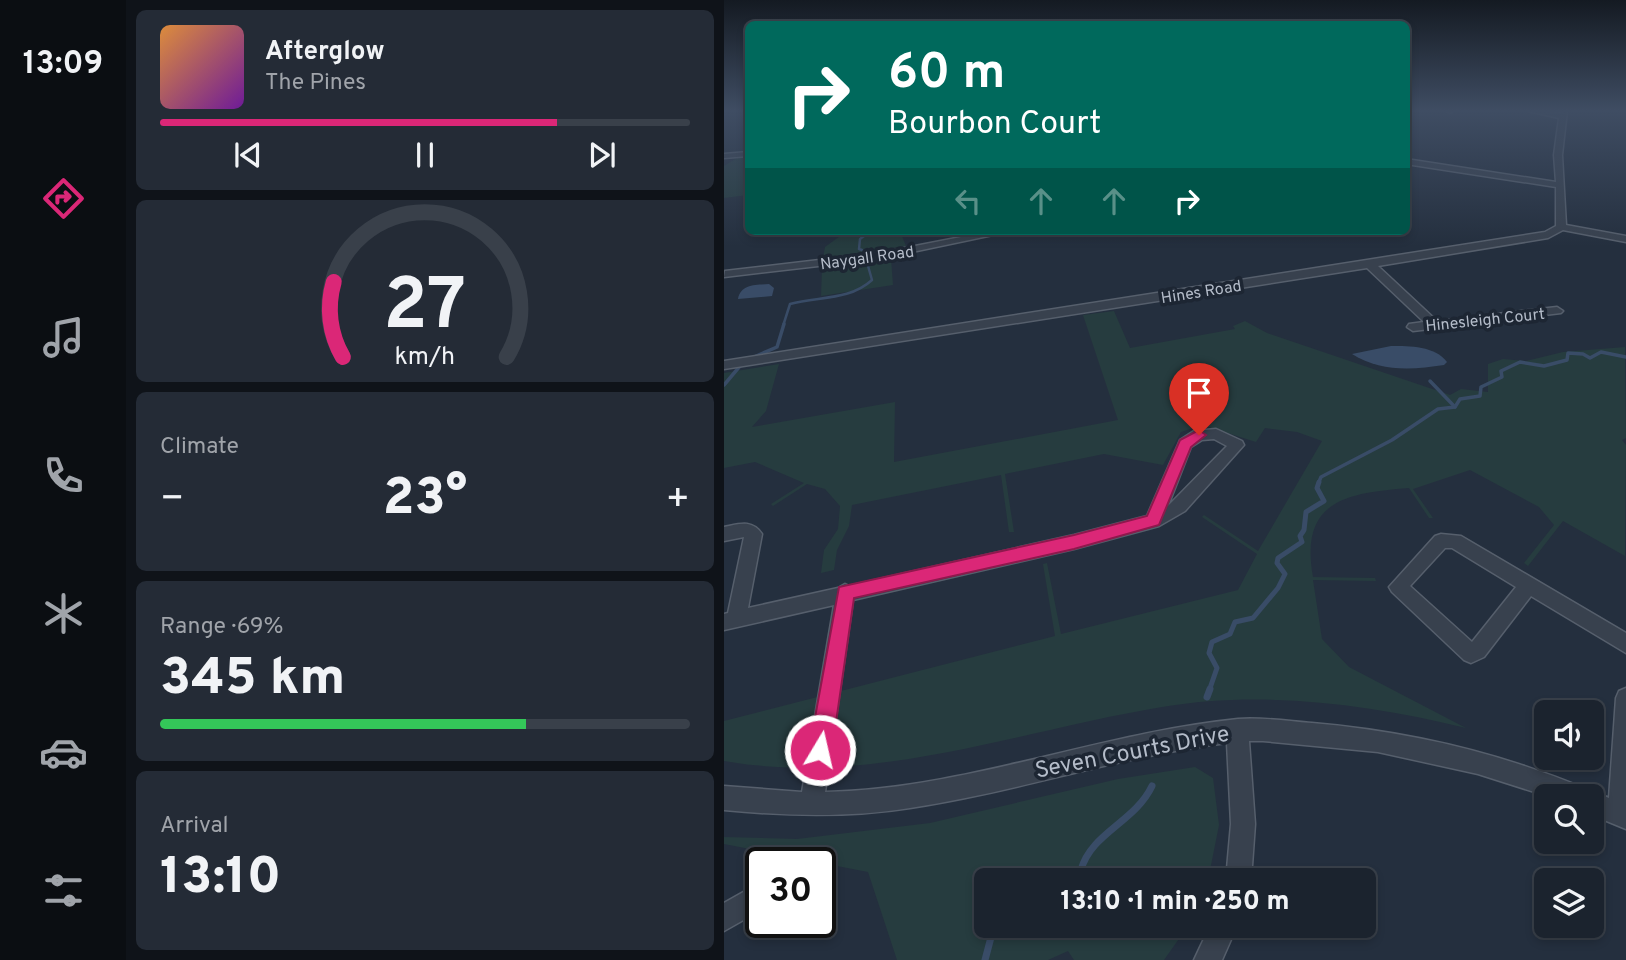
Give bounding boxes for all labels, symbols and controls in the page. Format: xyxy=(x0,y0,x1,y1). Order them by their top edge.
text: Afterglow xyxy=(265,36,385,69)
text: 60 m xyxy=(888,44,1006,106)
text: 13:09 xyxy=(23,45,103,85)
icon: right xyxy=(773,49,864,140)
text: The Pines xyxy=(265,69,366,98)
text: Bourbon Court xyxy=(888,105,1101,145)
icon: previous xyxy=(229,136,267,174)
icon: pause xyxy=(406,136,444,174)
icon: next xyxy=(583,136,621,174)
icon: directions xyxy=(39,174,88,223)
icon: left xyxy=(949,182,987,220)
icon: ahead xyxy=(1022,182,1060,220)
icon: ahead xyxy=(1095,182,1133,220)
icon: right xyxy=(1168,182,1206,220)
street label: Naygall Road xyxy=(819,243,915,275)
text: 27 xyxy=(384,263,466,355)
street label: Hines Road xyxy=(1160,277,1243,309)
street label: Hinesleigh Court xyxy=(1424,305,1546,337)
icon: music xyxy=(39,313,88,362)
text: km/h xyxy=(395,341,455,373)
pin xyxy=(1169,363,1229,435)
icon: arrive xyxy=(1180,374,1218,412)
text: Climate xyxy=(160,433,239,462)
icon: phone xyxy=(39,451,88,500)
text: 23° xyxy=(383,467,467,533)
text: − xyxy=(160,476,185,525)
text: + xyxy=(665,476,690,525)
icon: climate xyxy=(39,589,88,638)
text: Range · 69% xyxy=(160,613,283,642)
text: 345 km xyxy=(160,647,345,713)
map controls xyxy=(1534,700,1604,938)
button: sound xyxy=(1534,700,1604,770)
position arrow xyxy=(783,713,857,787)
street label: Seven Courts Drive xyxy=(1033,720,1232,787)
icon: car xyxy=(39,728,88,777)
button: search xyxy=(1534,784,1604,854)
text: Arrival xyxy=(160,812,229,841)
text: 13:10 xyxy=(160,846,281,912)
speed limit sign: 30 xyxy=(745,847,836,938)
icon: filters xyxy=(39,866,88,915)
button: layers xyxy=(1534,868,1604,938)
text: 13:10 · 1 min · 250 m xyxy=(1060,886,1290,919)

